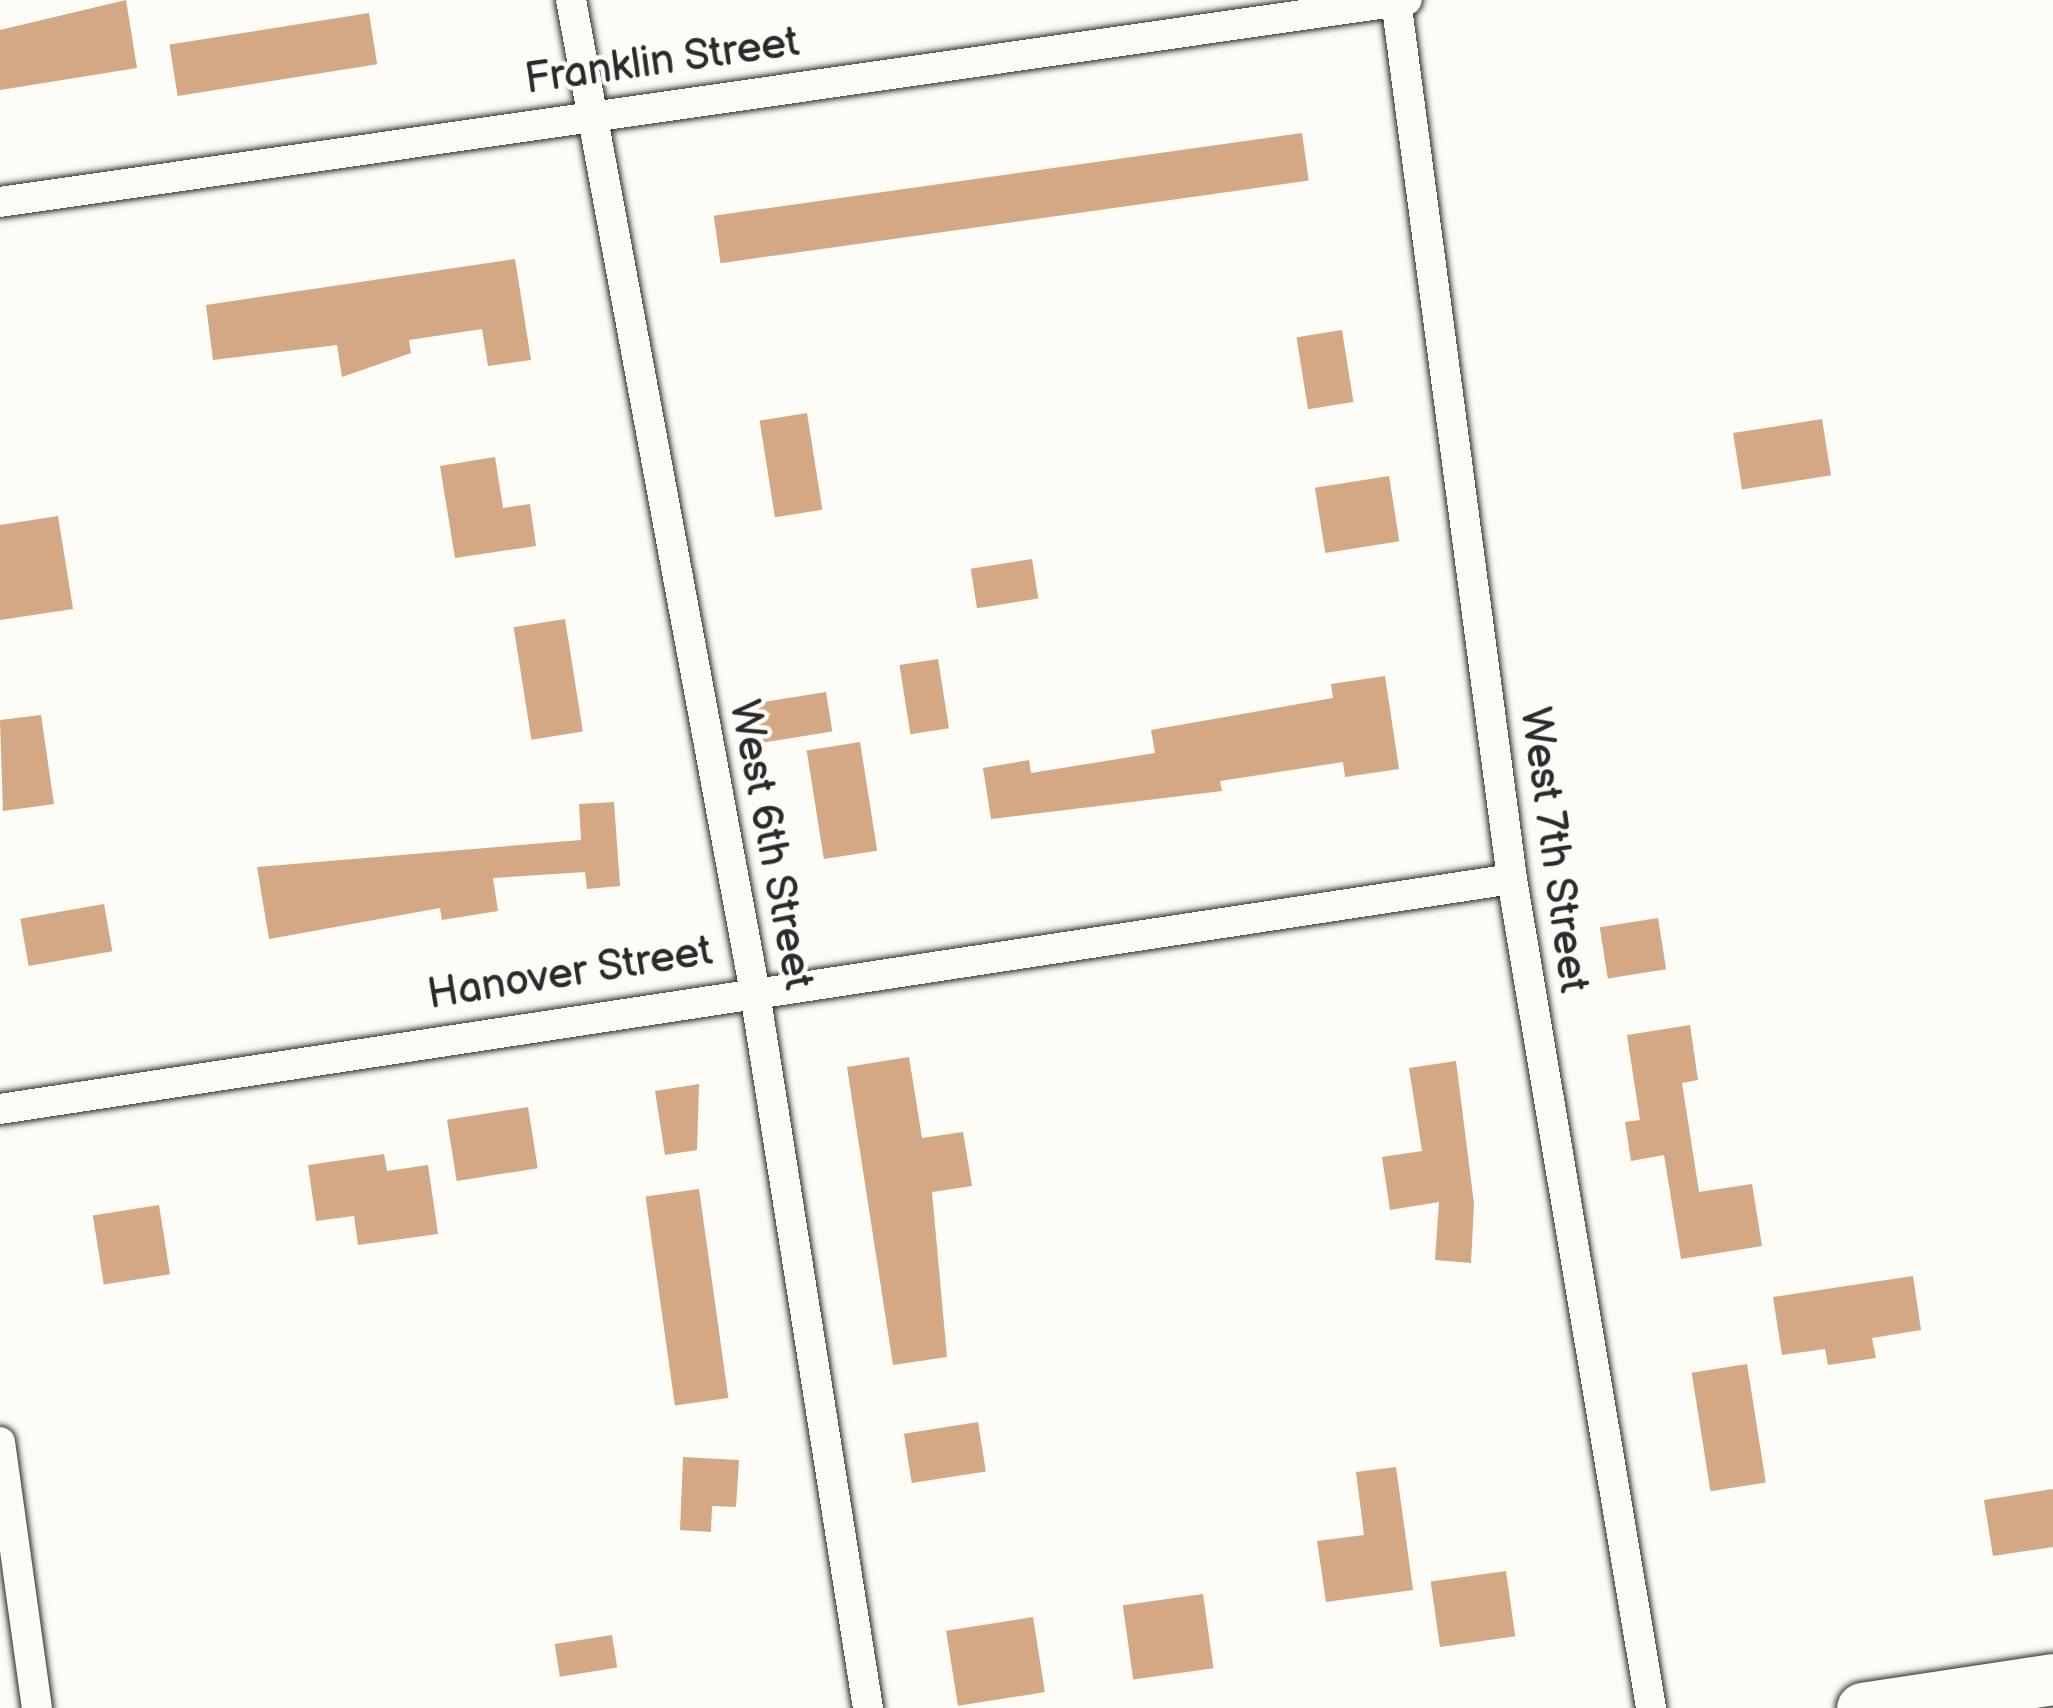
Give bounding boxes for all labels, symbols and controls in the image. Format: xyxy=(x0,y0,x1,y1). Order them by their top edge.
street label: Franklin Street xyxy=(521,18,803,106)
street label: West 6th Street xyxy=(717,696,823,994)
street label: West 7th Street xyxy=(1508,703,1598,997)
street label: Hanover Street xyxy=(424,927,716,1021)

